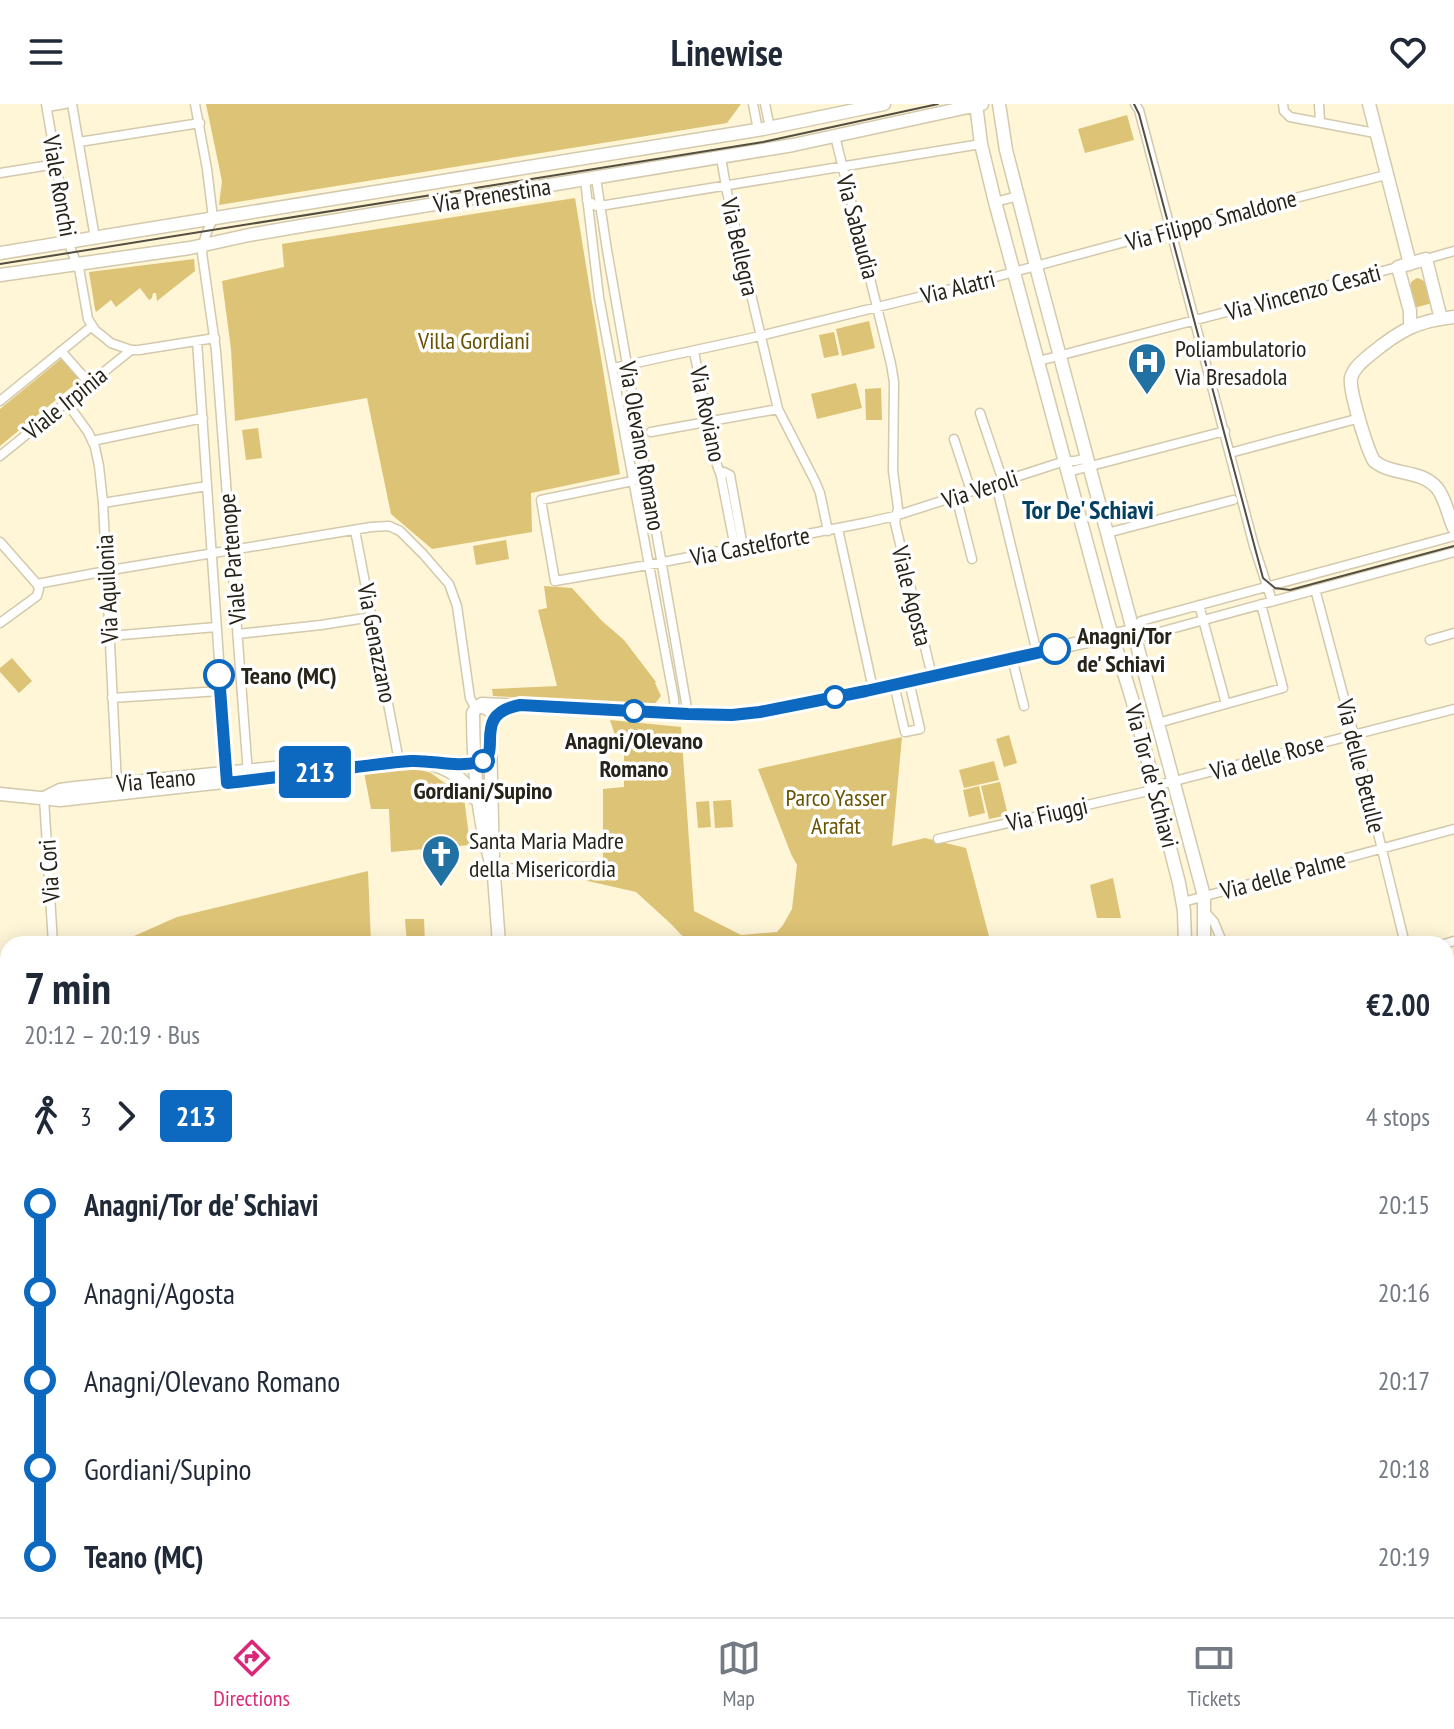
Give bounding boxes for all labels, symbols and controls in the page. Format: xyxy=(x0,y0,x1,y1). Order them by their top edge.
text: Linewise xyxy=(671,29,783,76)
icon: menu xyxy=(24,30,68,74)
icon: heart xyxy=(1386,30,1430,74)
street label: Viale Ronchi xyxy=(36,132,84,239)
street label: Via Prenestina xyxy=(430,170,553,220)
street label: Via Sabaudia xyxy=(829,171,887,282)
street label: Via Filippo Smaldone xyxy=(1121,182,1300,258)
street label: Via Bellegra xyxy=(713,194,766,299)
street label: Via Vincenzo Cesati xyxy=(1221,256,1384,328)
street label: Via Alatri xyxy=(917,263,998,311)
park label: Villa Gordiani xyxy=(417,325,530,356)
place label: Poliambulatorio Via Bresadola xyxy=(1174,333,1306,392)
hospital icon: Poliambulatorio Via Bresadola xyxy=(1126,341,1168,396)
street label: Via Olevano Romano xyxy=(612,358,672,533)
street label: Viale Irpinia xyxy=(16,360,113,447)
street label: Via Roviano xyxy=(683,362,733,465)
street label: Via Veroli xyxy=(937,462,1022,516)
street label: Viale Partenope xyxy=(211,492,253,627)
district label: Tor De' Schiavi xyxy=(1022,493,1154,526)
street label: Via Castelforte xyxy=(687,519,812,573)
street label: Via Aquilonia xyxy=(89,534,125,645)
street label: Viale Agosta xyxy=(884,542,939,649)
street label: Via Genazzano xyxy=(350,580,404,705)
place label: Anagni/Tor de' Schiavi xyxy=(1076,620,1172,679)
marker: Anagni/Tor de' Schiavi xyxy=(1040,634,1070,664)
marker: Teano (MC) xyxy=(204,660,234,690)
place label: Teano (MC) xyxy=(241,660,337,691)
unlabelled marker xyxy=(824,686,846,708)
street label: Via delle Betulle xyxy=(1329,695,1393,836)
marker: Anagni/Olevano Romano xyxy=(623,700,645,722)
street label: Via Tor de' Schiavi xyxy=(1118,700,1186,851)
place label: Anagni/Olevano Romano xyxy=(564,725,703,784)
street label: Via delle Rose xyxy=(1206,727,1327,787)
line badge: 213 xyxy=(269,746,361,798)
marker: Gordiani/Supino xyxy=(472,750,494,772)
text: 213 xyxy=(295,753,335,790)
street label: Via Teano xyxy=(114,761,197,799)
place label: Gordiani/Supino xyxy=(413,775,553,806)
park label: Parco Yasser Arafat xyxy=(785,782,887,841)
street label: Via Fiuggi xyxy=(1002,790,1091,839)
place label: Santa Maria Madre della Misericordia xyxy=(469,825,624,884)
church icon: Santa Maria Madre della Misericordia xyxy=(420,833,462,888)
street label: Via Cori xyxy=(31,838,67,905)
street label: Via delle Palme xyxy=(1216,843,1349,907)
text: 7 min xyxy=(24,959,111,1016)
text: €2.00 xyxy=(1366,985,1430,1024)
text: 20:12 – 20:19 · Bus xyxy=(24,1018,200,1051)
icon: walk xyxy=(24,1094,68,1138)
icon: forward xyxy=(104,1094,148,1138)
text: 213 xyxy=(176,1097,216,1134)
text: 3 xyxy=(80,1100,92,1133)
text: 4 stops xyxy=(1366,1100,1430,1133)
text: Anagni/Tor de' Schiavi xyxy=(84,1185,318,1224)
text: 20:15 xyxy=(1378,1188,1430,1221)
text: Anagni/Agosta xyxy=(84,1273,235,1312)
text: 20:16 xyxy=(1378,1276,1430,1309)
text: Anagni/Olevano Romano xyxy=(84,1361,340,1400)
text: 20:17 xyxy=(1378,1364,1430,1397)
text: Gordiani/Supino xyxy=(84,1449,252,1488)
text: 20:18 xyxy=(1378,1452,1430,1485)
text: Teano (MC) xyxy=(84,1537,204,1576)
text: 20:19 xyxy=(1378,1540,1430,1573)
tab: Directions xyxy=(213,1636,290,1712)
tab: Map xyxy=(717,1636,761,1712)
tab: Tickets xyxy=(1187,1636,1241,1712)

